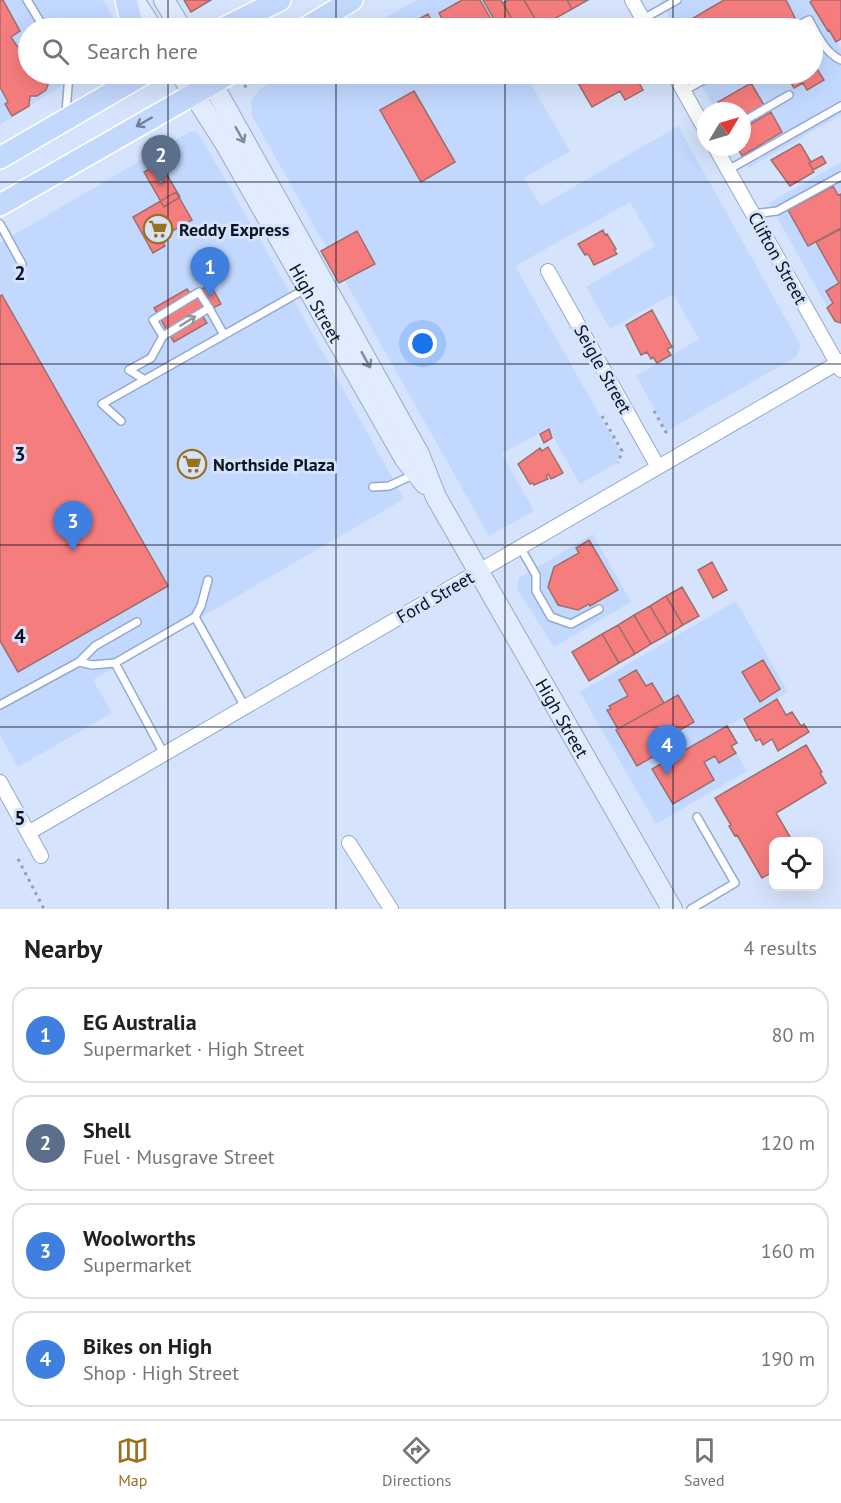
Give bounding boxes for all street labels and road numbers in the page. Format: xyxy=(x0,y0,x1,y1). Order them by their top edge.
street label: Clifton Street xyxy=(743,208,813,308)
street label: High Street xyxy=(285,259,348,347)
street label: Seigle Street xyxy=(569,320,637,418)
street label: Ford Street xyxy=(392,566,478,628)
street label: High Street xyxy=(531,674,594,762)

